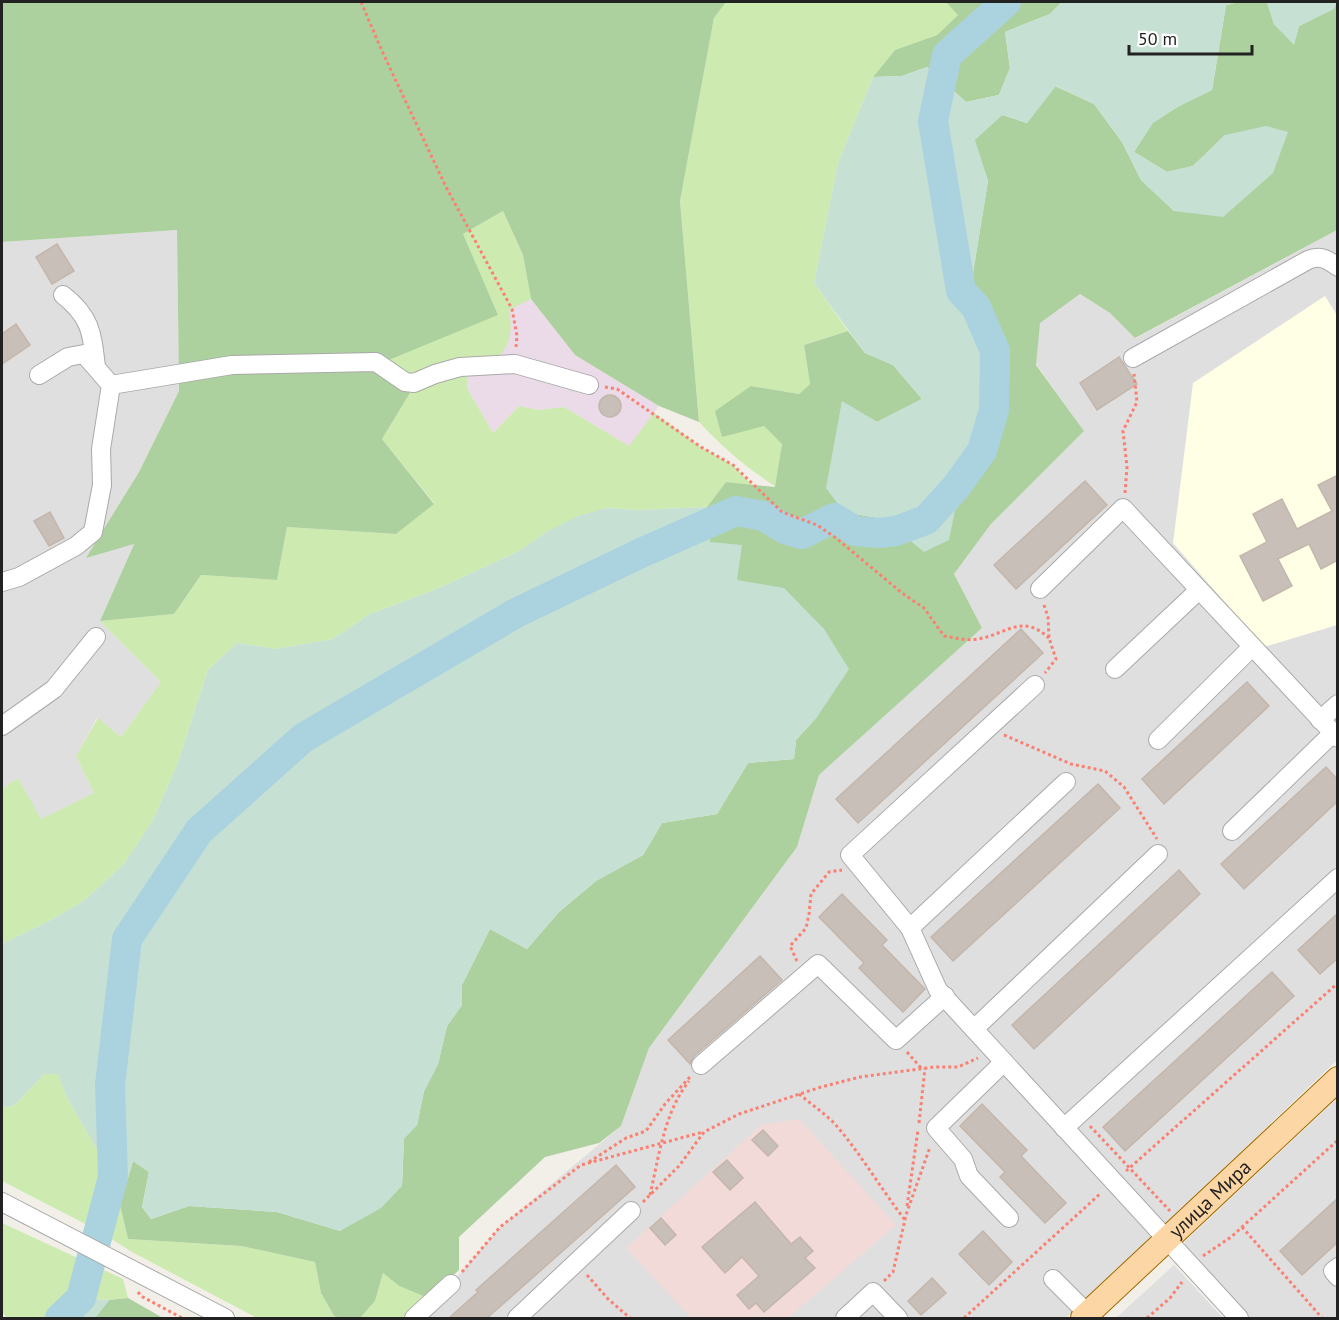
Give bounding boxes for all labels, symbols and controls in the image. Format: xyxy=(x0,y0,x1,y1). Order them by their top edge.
scale bar xyxy=(1129,18,1252,56)
text: 50 m xyxy=(1138,27,1177,50)
street label: улица Мира xyxy=(1163,1154,1257,1244)

